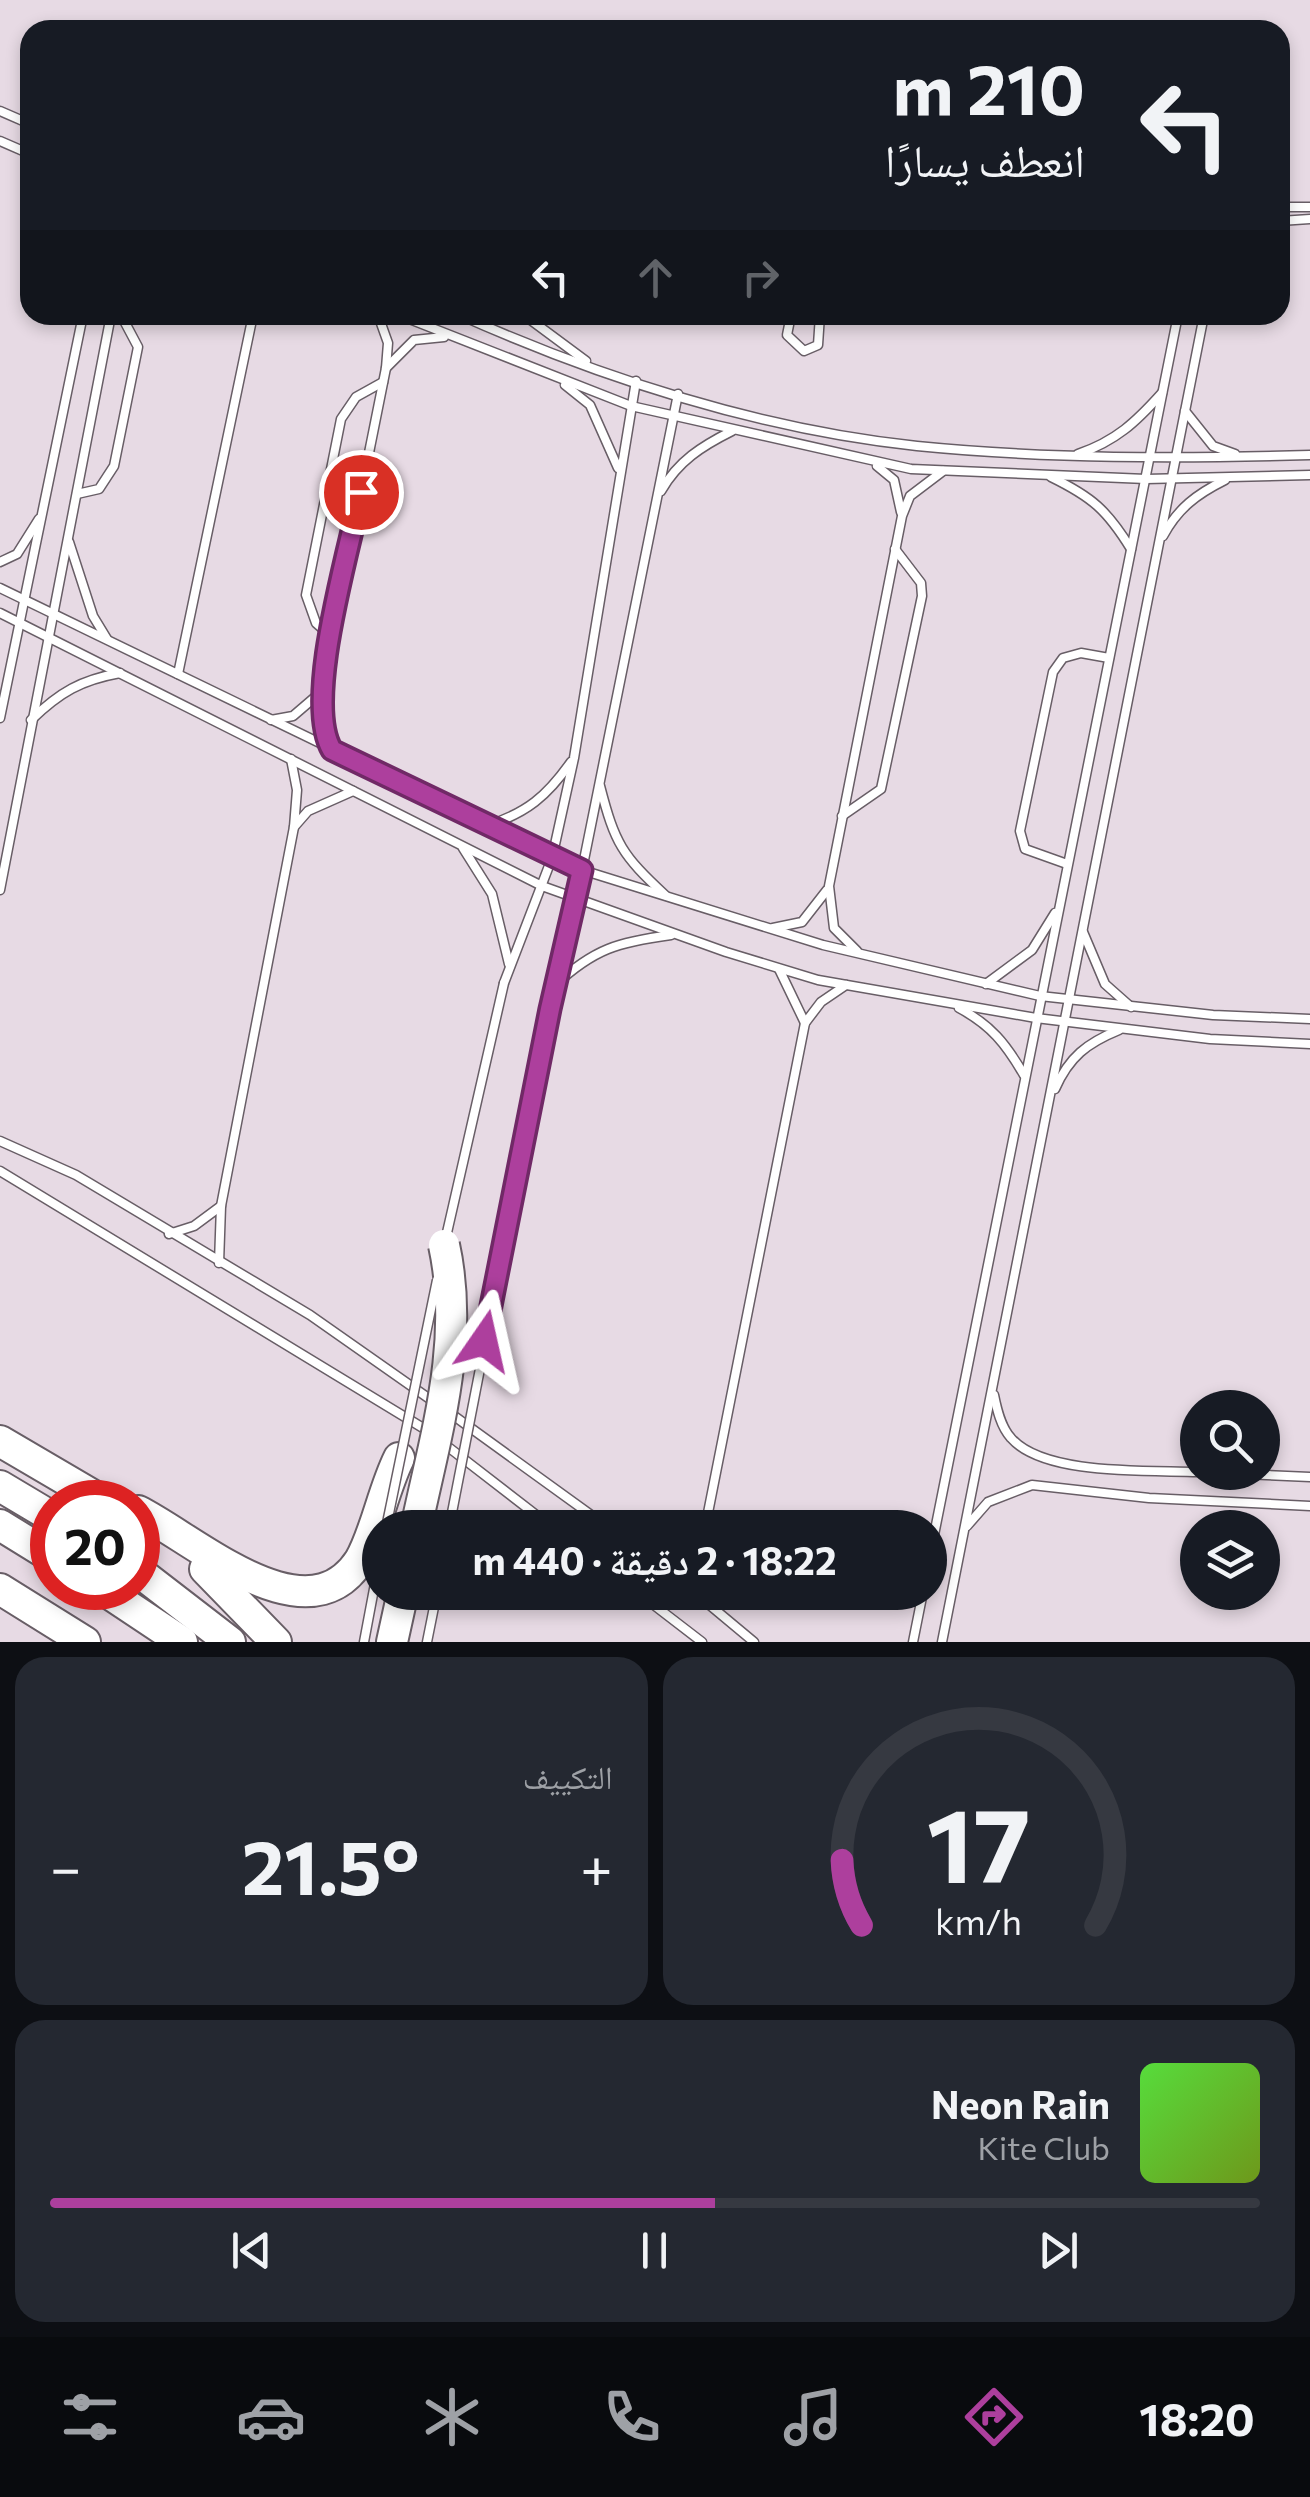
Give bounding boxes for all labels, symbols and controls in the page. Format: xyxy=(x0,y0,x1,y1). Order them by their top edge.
text: 210 m xyxy=(893,44,1085,129)
icon: left xyxy=(1120,60,1250,190)
text: انعطف يسارًا xyxy=(885,131,1085,186)
icon: left xyxy=(523,250,578,305)
icon: ahead xyxy=(628,250,683,305)
icon: right xyxy=(733,250,788,305)
pin xyxy=(319,450,404,535)
icon: arrive xyxy=(334,465,389,520)
position arrow xyxy=(432,1289,536,1393)
map controls xyxy=(1180,1390,1280,1610)
button: search xyxy=(1180,1390,1280,1490)
speed limit sign: 20 xyxy=(30,1480,160,1610)
button: layers xyxy=(1180,1510,1280,1610)
text: 18:22 · 2 دقيقة · 440 m xyxy=(472,1536,837,1583)
text: التكييف xyxy=(523,1756,613,1796)
text: 17 xyxy=(927,1777,1031,1904)
text: 21.5° xyxy=(242,1819,420,1910)
text: − xyxy=(50,1832,81,1899)
text: + xyxy=(580,1832,612,1899)
text: km/h xyxy=(935,1899,1022,1942)
text: Neon Rain xyxy=(931,2080,1110,2127)
text: Kite Club xyxy=(978,2127,1110,2167)
icon: previous xyxy=(224,2223,279,2278)
icon: pause xyxy=(627,2223,682,2278)
icon: next xyxy=(1031,2223,1086,2278)
icon: filters xyxy=(55,2382,125,2452)
icon: car xyxy=(236,2382,306,2452)
icon: climate xyxy=(417,2382,487,2452)
icon: phone xyxy=(597,2382,667,2452)
icon: music xyxy=(778,2382,848,2452)
icon: directions xyxy=(959,2382,1029,2452)
text: 18:20 xyxy=(1139,2390,1255,2445)

